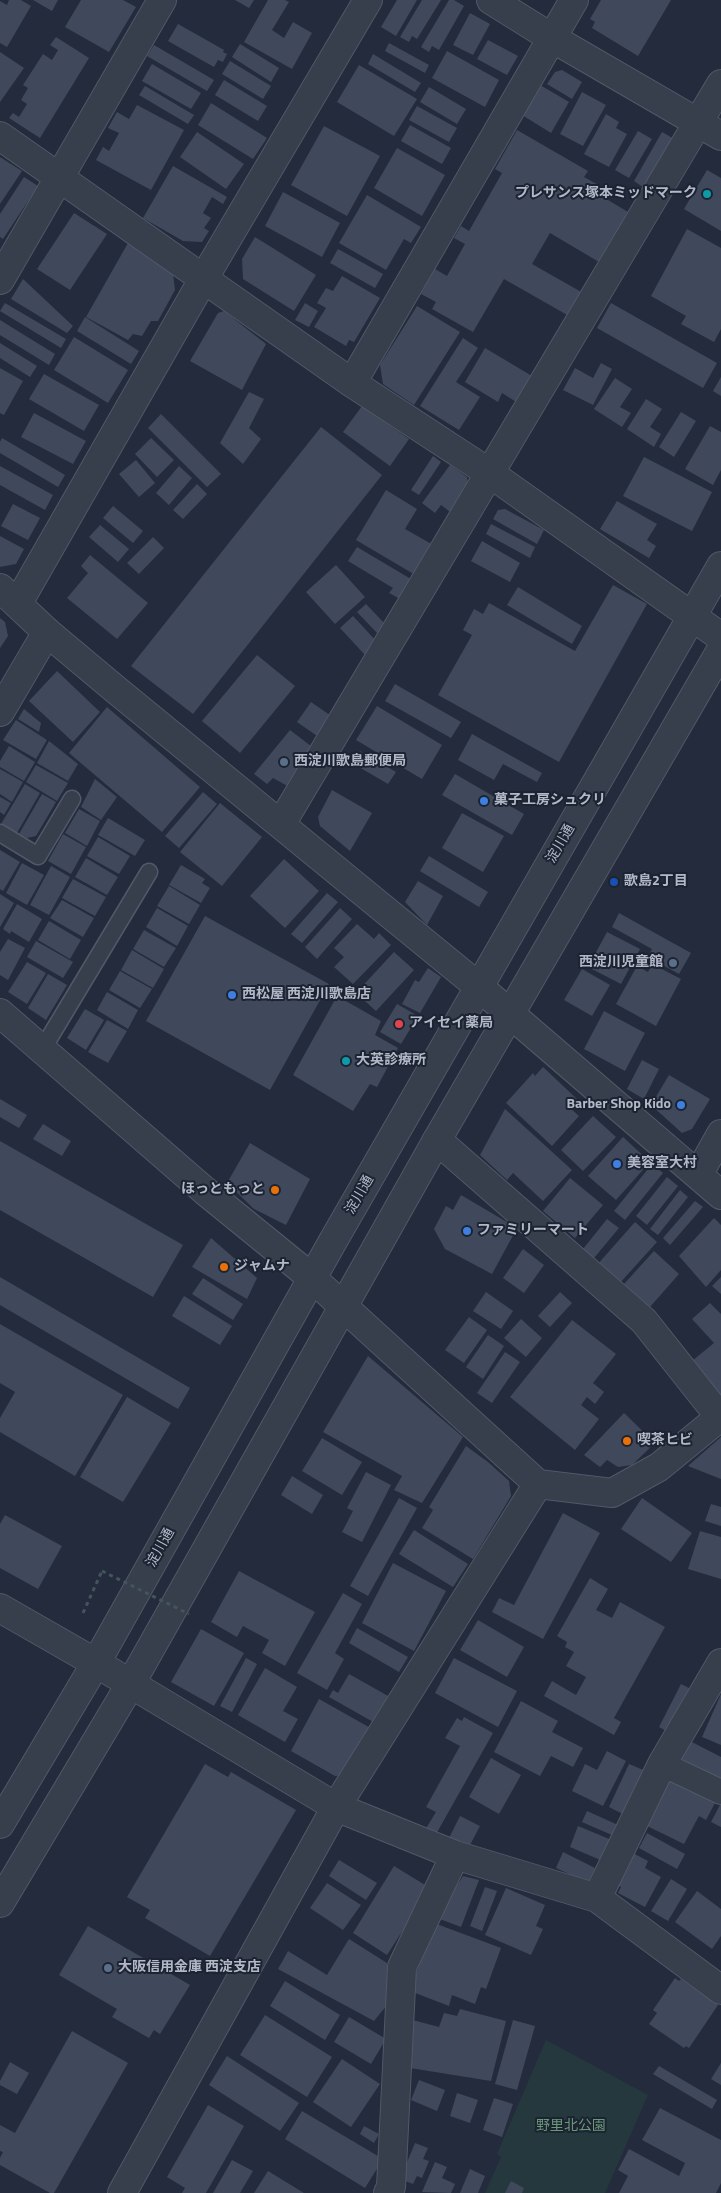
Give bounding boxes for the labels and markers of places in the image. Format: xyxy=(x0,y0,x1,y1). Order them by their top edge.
place label: プレサンス塚本ミッドマーク xyxy=(515,186,697,202)
marker: プレサンス塚本ミッドマーク xyxy=(701,188,713,200)
place label: 西淀川歌島郵便局 xyxy=(294,754,406,770)
marker: 西淀川歌島郵便局 xyxy=(278,756,290,768)
place label: 菓子工房シュクリ xyxy=(494,793,606,809)
marker: 菓子工房シュクリ xyxy=(478,795,490,807)
place label: 歌島2丁目 xyxy=(624,874,688,890)
marker: 歌島2丁目 xyxy=(608,876,620,888)
place label: 西淀川児童館 xyxy=(579,955,663,971)
marker: 西淀川児童館 xyxy=(667,957,679,969)
place label: 西松屋 西淀川歌島店 xyxy=(242,987,371,1003)
marker: 西松屋 西淀川歌島店 xyxy=(226,989,238,1001)
place label: アイセイ薬局 xyxy=(409,1016,493,1032)
marker: アイセイ薬局 xyxy=(393,1018,405,1030)
place label: 大英診療所 xyxy=(356,1053,426,1069)
marker: 大英診療所 xyxy=(340,1055,352,1067)
place label: Barber Shop Kido xyxy=(567,1097,671,1113)
marker: Barber Shop Kido xyxy=(675,1099,687,1111)
place label: 美容室大村 xyxy=(627,1156,697,1172)
marker: 美容室大村 xyxy=(611,1158,623,1170)
place label: ほっともっと xyxy=(181,1182,265,1198)
marker: ほっともっと xyxy=(269,1184,281,1196)
place label: ファミリーマート xyxy=(477,1223,589,1239)
marker: ファミリーマート xyxy=(461,1225,473,1237)
place label: ジャムナ xyxy=(234,1259,290,1275)
marker: ジャムナ xyxy=(218,1261,230,1273)
place label: 喫茶ヒビ xyxy=(637,1433,693,1449)
marker: 喫茶ヒビ xyxy=(621,1435,633,1447)
place label: 大阪信用金庫 西淀支店 xyxy=(118,1960,261,1976)
marker: 大阪信用金庫 西淀支店 xyxy=(102,1962,114,1974)

